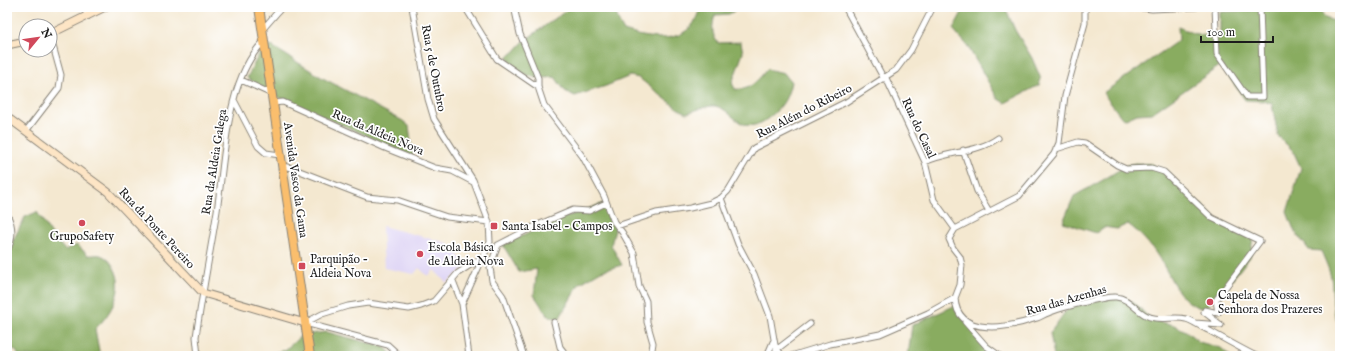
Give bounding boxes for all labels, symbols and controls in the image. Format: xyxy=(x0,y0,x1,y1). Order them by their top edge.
north arrow xyxy=(18,18,58,58)
scale bar xyxy=(1201,18,1273,44)
street label: Rua 5 de Outubro xyxy=(418,23,449,113)
text: N xyxy=(37,25,55,42)
text: 100 m xyxy=(1207,25,1235,40)
street label: Rua Além do Ribeiro xyxy=(754,81,855,142)
street label: Rua do Casal xyxy=(898,96,939,161)
street label: Rua da Aldeia Nova xyxy=(330,106,427,159)
street label: Rua da Aldeia Galega xyxy=(199,107,230,216)
street label: Avenida Vasco da Gama xyxy=(280,120,311,240)
street label: Rua da Ponte Pereiro xyxy=(115,185,198,272)
marker: GrupoSafety xyxy=(77,218,87,228)
place label: Santa Isabel - Campos xyxy=(502,219,612,235)
marker: Santa Isabel - Campos xyxy=(489,221,499,231)
place label: GrupoSafety xyxy=(50,229,114,245)
place label: Escola Básica de Aldeia Nova xyxy=(428,240,504,269)
marker: Escola Básica de Aldeia Nova xyxy=(415,249,425,259)
place label: Parquipão - Aldeia Nova xyxy=(309,252,372,281)
marker: Parquipão - Aldeia Nova xyxy=(297,261,307,271)
street label: Rua das Azenhas xyxy=(1024,282,1108,319)
place label: Capela de Nossa Senhora dos Prazeres xyxy=(1218,288,1322,317)
marker: Capela de Nossa Senhora dos Prazeres xyxy=(1205,297,1215,307)

